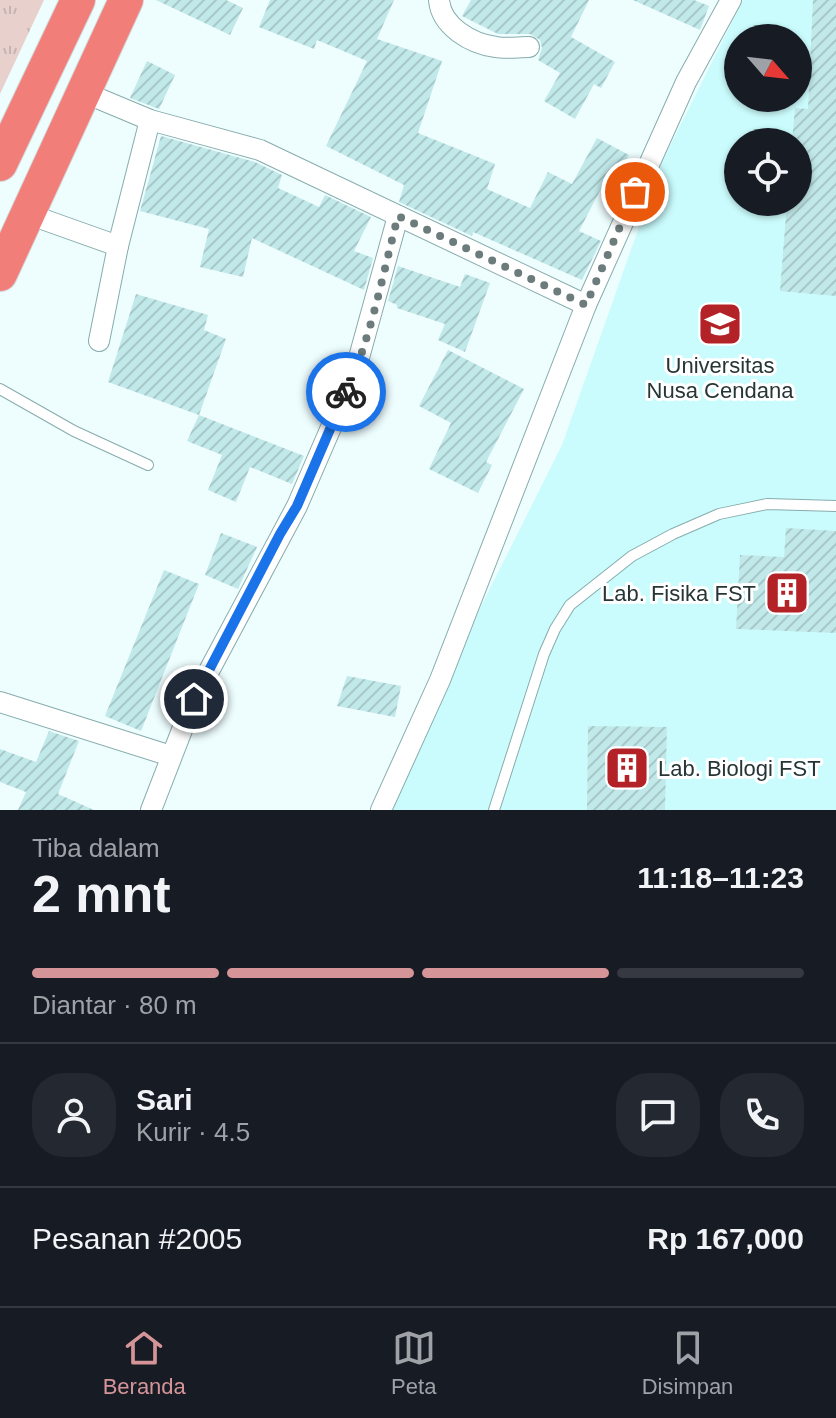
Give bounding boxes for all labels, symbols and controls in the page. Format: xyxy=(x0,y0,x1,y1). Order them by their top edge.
north arrow xyxy=(724,24,812,112)
map controls xyxy=(724,24,812,216)
button: locate xyxy=(724,128,812,216)
pin xyxy=(601,158,669,226)
icon: bag xyxy=(613,170,657,214)
school or university icon: Universitas Nusa Cendana xyxy=(696,300,744,348)
courier xyxy=(306,352,386,432)
place label: Universitas Nusa Cendana xyxy=(647,353,794,403)
icon: bike xyxy=(324,370,368,414)
building icon: Lab. Fisika FST xyxy=(763,569,811,617)
place label: Lab. Fisika FST xyxy=(602,581,756,606)
pin xyxy=(160,665,228,733)
icon: home xyxy=(172,677,216,721)
building icon: Lab. Biologi FST xyxy=(603,744,651,792)
place label: Lab. Biologi FST xyxy=(658,756,821,781)
text: Tiba dalam xyxy=(32,833,160,863)
text: 11:18–11:23 xyxy=(637,861,804,894)
text: 2 mnt xyxy=(32,865,171,923)
text: Diantar · 80 m xyxy=(32,990,197,1020)
button: person xyxy=(32,1073,116,1157)
button: chat xyxy=(616,1073,700,1157)
button: phone xyxy=(720,1073,804,1157)
text: Sari xyxy=(136,1083,193,1116)
text: Kurir · 4.5 xyxy=(136,1117,250,1147)
text: Pesanan #2005 xyxy=(32,1222,242,1255)
text: Rp 167,000 xyxy=(647,1222,804,1255)
tab: Beranda xyxy=(103,1326,186,1400)
tab: Peta xyxy=(391,1326,436,1400)
tab: Disimpan xyxy=(642,1326,733,1400)

